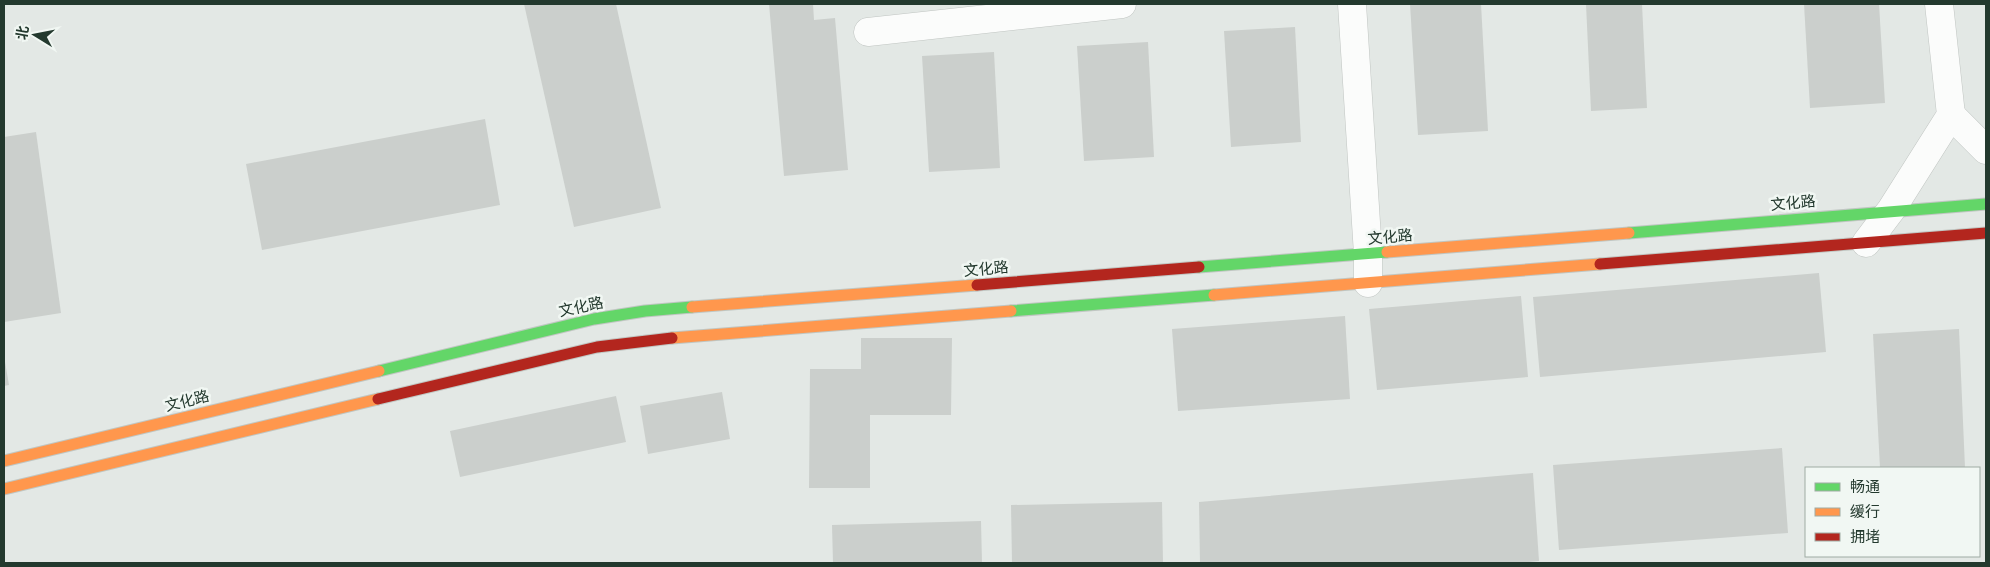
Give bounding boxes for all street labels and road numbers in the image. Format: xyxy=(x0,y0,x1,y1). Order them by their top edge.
street label: 文化路 xyxy=(1770,192,1816,214)
street label: 文化路 xyxy=(1367,226,1413,248)
street label: 文化路 xyxy=(963,258,1009,280)
street label: 文化路 xyxy=(557,294,605,320)
street label: 文化路 xyxy=(163,387,211,415)

